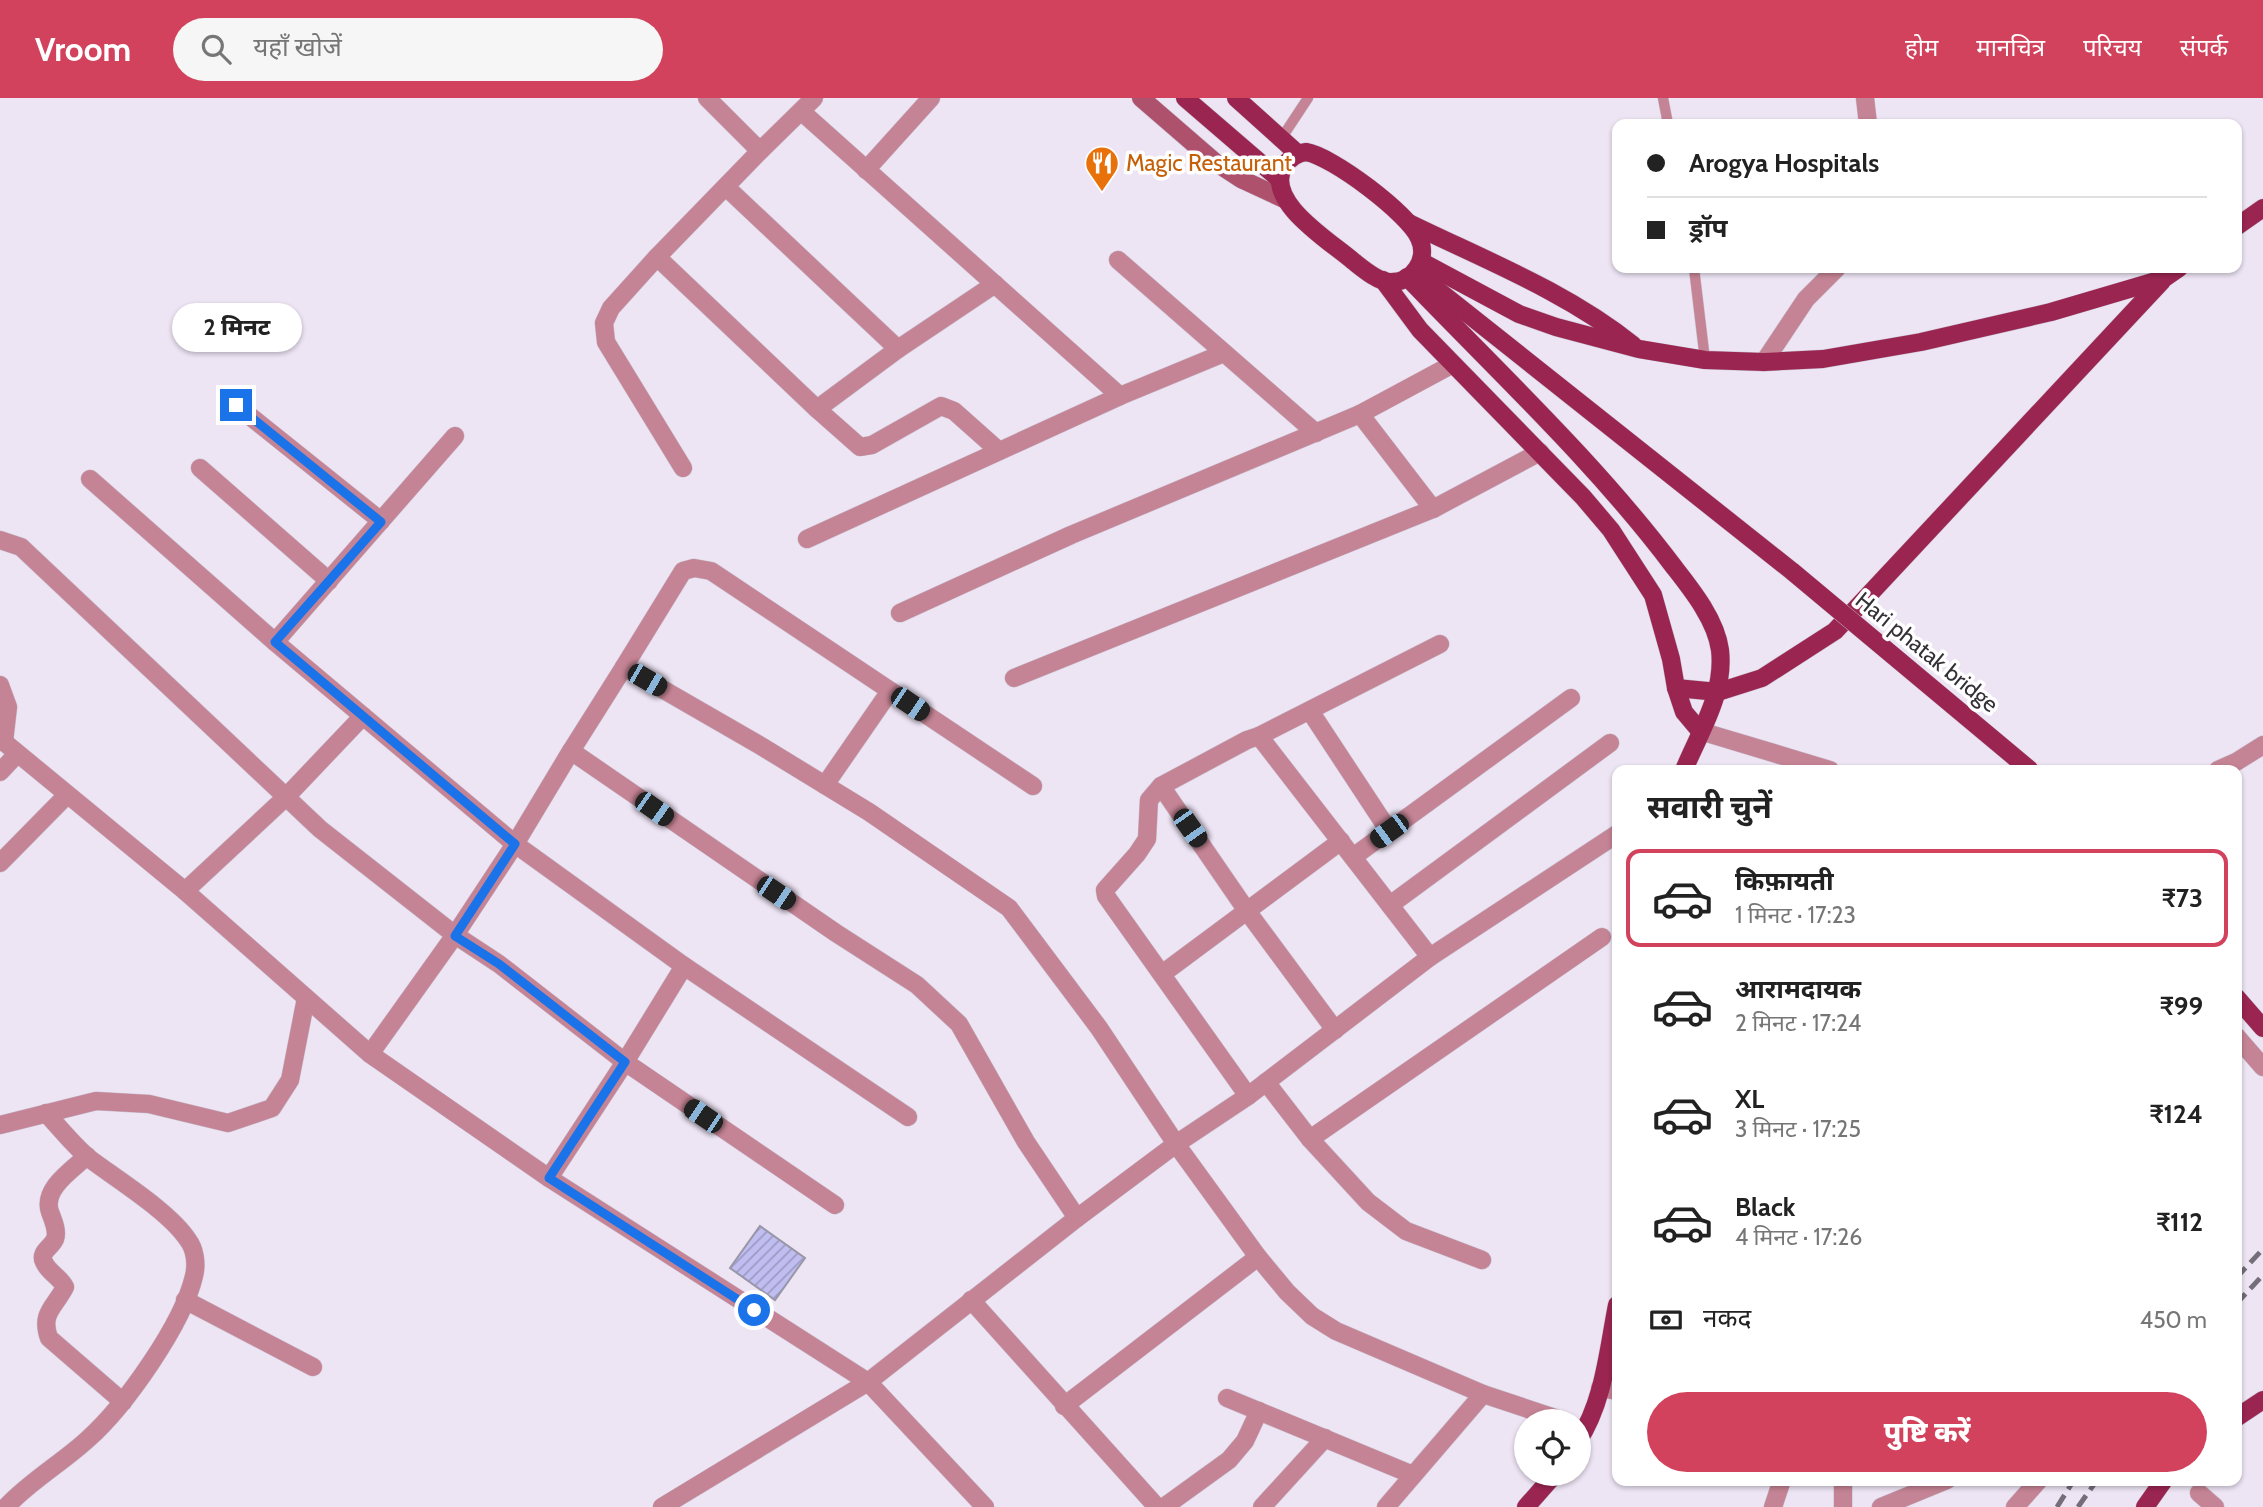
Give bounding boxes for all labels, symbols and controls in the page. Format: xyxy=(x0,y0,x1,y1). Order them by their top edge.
search box xyxy=(173,18,663,81)
text: Vroom xyxy=(35,29,131,69)
icon: search xyxy=(197,30,235,68)
text: यहाँ खोजें xyxy=(253,31,342,63)
text: होम xyxy=(1905,33,1938,62)
text: मानचित्र xyxy=(1976,33,2045,62)
text: परिचय xyxy=(2083,33,2142,62)
text: संपर्क xyxy=(2180,33,2228,62)
restaurant icon: Magic Restaurant xyxy=(1083,144,1121,193)
text: Arogya Hospitals xyxy=(1689,147,1879,179)
place label: Magic Restaurant xyxy=(1126,149,1292,177)
text: ड्रॉप xyxy=(1689,212,1727,244)
callout: 2 मिनट xyxy=(171,303,301,352)
text: 2 मिनट xyxy=(204,313,270,341)
route end xyxy=(220,389,252,421)
street label: Hari phatak bridge xyxy=(1850,586,2004,718)
car xyxy=(624,660,671,700)
car xyxy=(887,684,934,724)
text: सवारी चुनें xyxy=(1647,787,1772,826)
car xyxy=(631,788,678,830)
car xyxy=(1170,805,1211,851)
car xyxy=(1366,810,1413,852)
text: किफ़ायती xyxy=(1735,865,1834,897)
icon: car xyxy=(1651,867,1714,930)
car xyxy=(753,873,800,913)
text: ₹73 xyxy=(2162,882,2203,914)
text: 1 मिनट · 17:23 xyxy=(1735,901,1856,929)
text: आरामदायक xyxy=(1735,973,1861,1005)
icon: car xyxy=(1651,975,1714,1038)
text: ₹99 xyxy=(2160,990,2203,1022)
text: 2 मिनट · 17:24 xyxy=(1735,1009,1861,1037)
icon: car xyxy=(1651,1083,1714,1146)
text: XL xyxy=(1735,1083,1764,1115)
car xyxy=(680,1096,727,1136)
text: ₹124 xyxy=(2149,1098,2203,1130)
text: 3 मिनट · 17:25 xyxy=(1735,1115,1861,1143)
icon: car xyxy=(1651,1191,1714,1254)
text: Black xyxy=(1735,1191,1795,1223)
text: ₹112 xyxy=(2156,1206,2203,1238)
text: 4 मिनट · 17:26 xyxy=(1735,1223,1862,1251)
route start xyxy=(738,1294,770,1326)
icon: cash xyxy=(1647,1301,1685,1339)
text: नकद xyxy=(1703,1302,1751,1334)
text: 450 m xyxy=(2140,1306,2207,1334)
button: पुष्टि करें xyxy=(1647,1392,2207,1472)
map controls xyxy=(1514,1409,1591,1486)
button: locate xyxy=(1514,1409,1591,1486)

